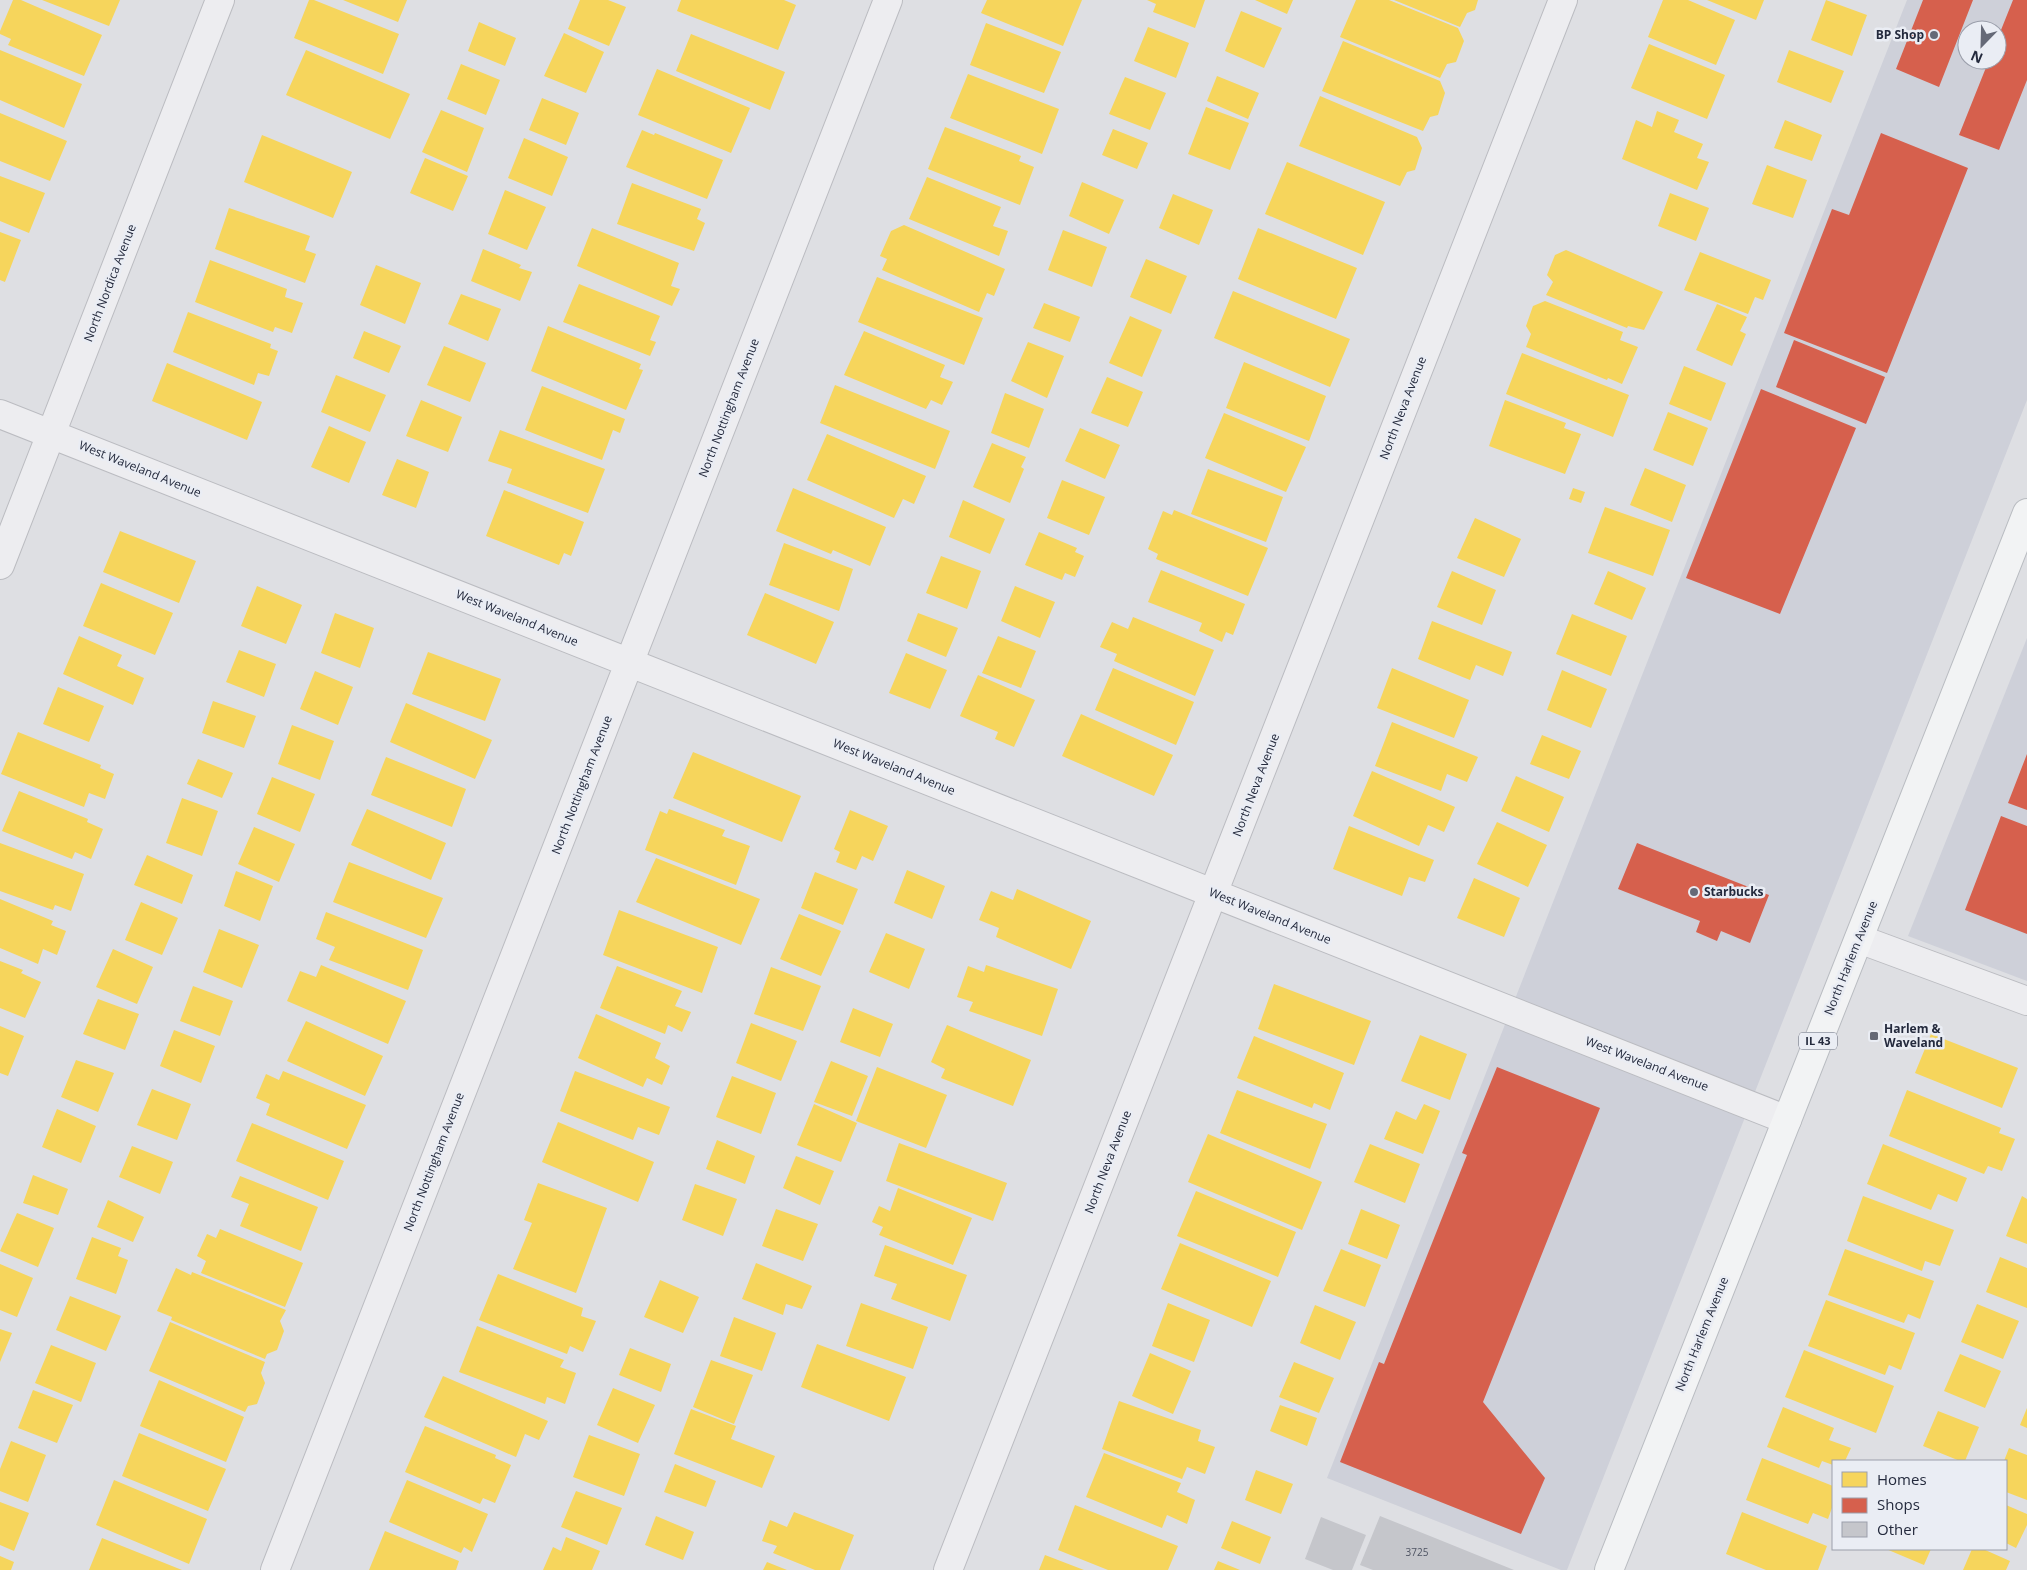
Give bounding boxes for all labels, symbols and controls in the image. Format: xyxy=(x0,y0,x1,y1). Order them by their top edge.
north arrow xyxy=(1957,20,2007,70)
place label: BP Shop xyxy=(1876,26,1924,43)
marker: BP Shop xyxy=(1928,29,1940,41)
text: N xyxy=(1968,46,1986,68)
street label: North Nordica Avenue xyxy=(79,221,140,344)
street label: North Nottingham Avenue xyxy=(694,336,763,480)
street label: North Neva Avenue xyxy=(1375,354,1430,462)
street label: West Waveland Avenue xyxy=(76,436,204,501)
street label: West Waveland Avenue xyxy=(453,585,581,650)
street label: North Nottingham Avenue xyxy=(547,713,616,857)
street label: North Neva Avenue xyxy=(1228,731,1283,839)
street label: West Waveland Avenue xyxy=(830,734,958,799)
street label: West Waveland Avenue xyxy=(1206,883,1334,948)
place label: Starbucks xyxy=(1704,883,1764,900)
marker: Starbucks xyxy=(1688,886,1700,898)
street label: North Harlem Avenue xyxy=(1820,898,1881,1018)
place label: Harlem & Waveland xyxy=(1884,1020,1943,1051)
marker: Harlem & Waveland xyxy=(1868,1030,1880,1042)
street label: West Waveland Avenue xyxy=(1583,1032,1711,1095)
road number: IL 43 xyxy=(1799,1032,1837,1050)
street label: North Nottingham Avenue xyxy=(399,1090,468,1234)
street label: North Neva Avenue xyxy=(1080,1108,1135,1216)
street label: North Harlem Avenue xyxy=(1671,1274,1732,1394)
legend xyxy=(1832,1460,2007,1550)
text: Homes xyxy=(1877,1469,1927,1489)
text: Shops xyxy=(1877,1494,1920,1514)
text: Other xyxy=(1877,1519,1918,1539)
house number: 3725 xyxy=(1406,1545,1429,1559)

